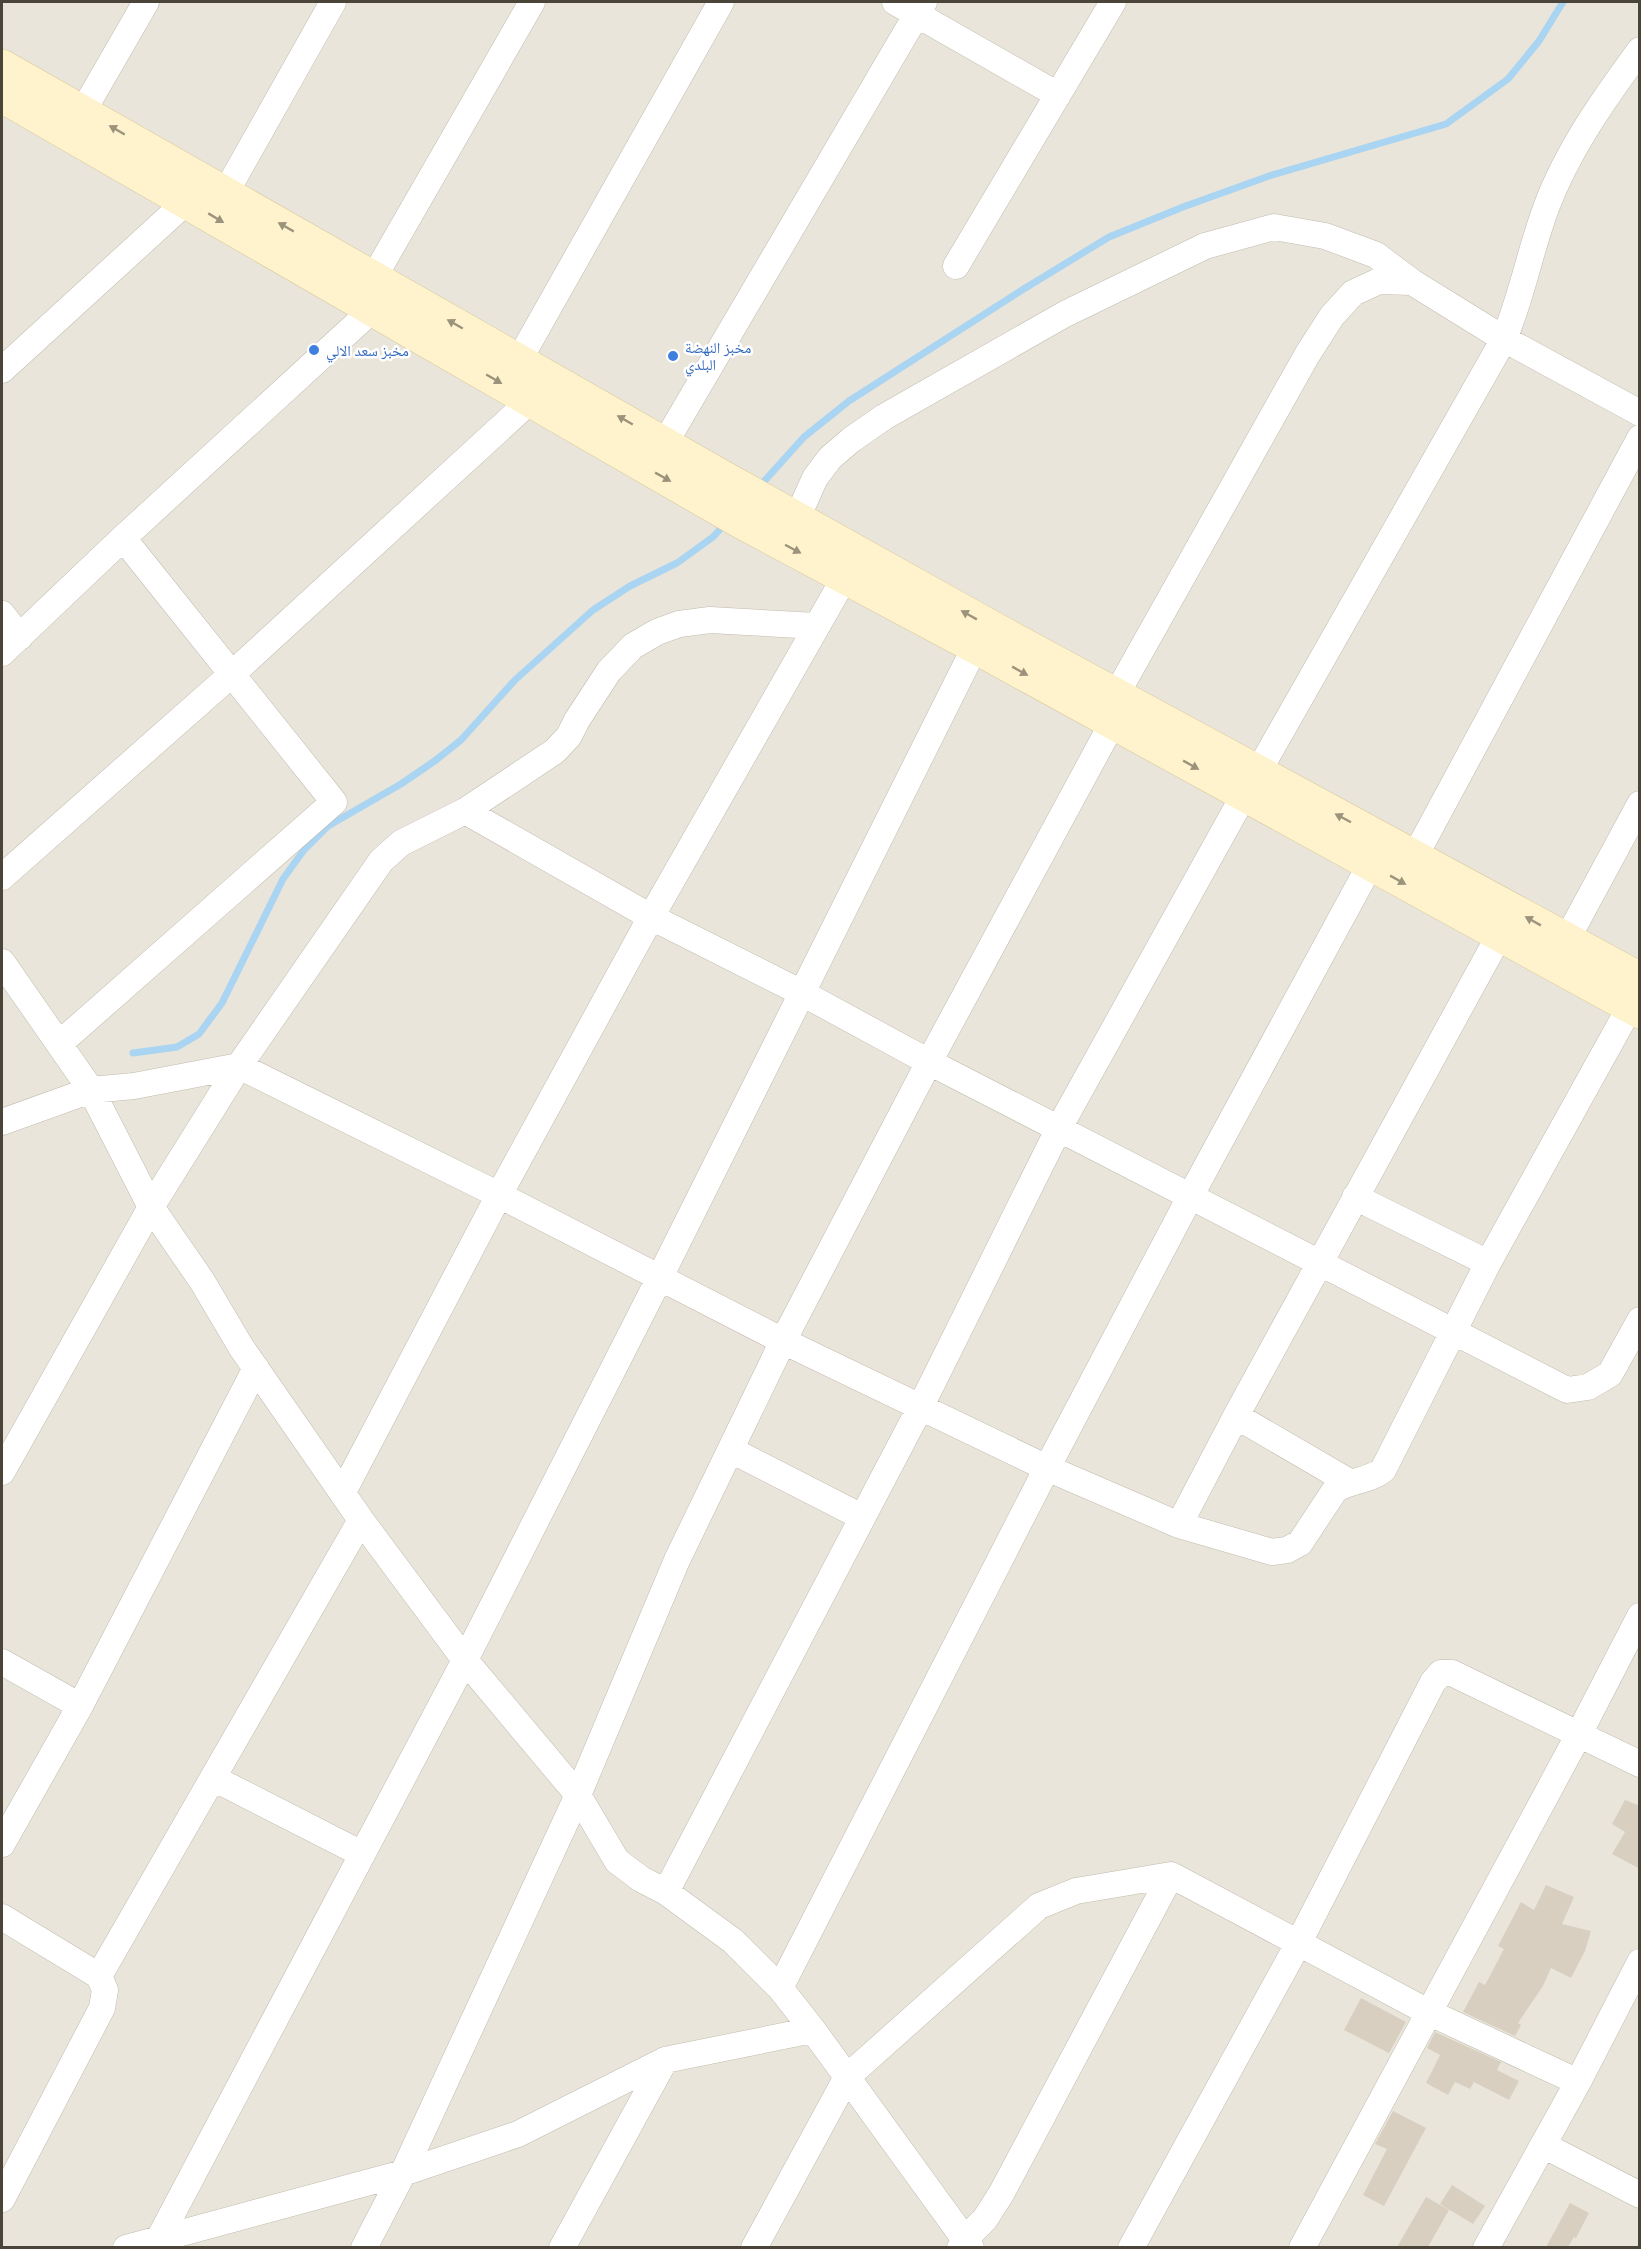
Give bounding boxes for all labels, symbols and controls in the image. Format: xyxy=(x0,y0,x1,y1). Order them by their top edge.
one-way arrow xyxy=(108,125,125,135)
one-way arrow xyxy=(208,213,224,224)
one-way arrow xyxy=(278,221,294,232)
one-way arrow xyxy=(446,319,463,329)
place label: مخبز النهضة البلدي xyxy=(685,338,751,377)
place label: مخبز سعد الالي xyxy=(326,341,409,363)
marker: مخبز سعد الالي xyxy=(307,343,321,357)
marker: مخبز النهضة البلدي xyxy=(666,349,680,363)
one-way arrow xyxy=(486,374,503,384)
one-way arrow xyxy=(617,415,633,426)
one-way arrow xyxy=(655,471,671,482)
one-way arrow xyxy=(784,544,801,554)
one-way arrow xyxy=(961,609,977,620)
one-way arrow xyxy=(1012,666,1029,676)
one-way arrow xyxy=(1182,760,1199,770)
one-way arrow xyxy=(1334,813,1351,823)
one-way arrow xyxy=(1390,875,1407,885)
one-way arrow xyxy=(1524,916,1541,926)

